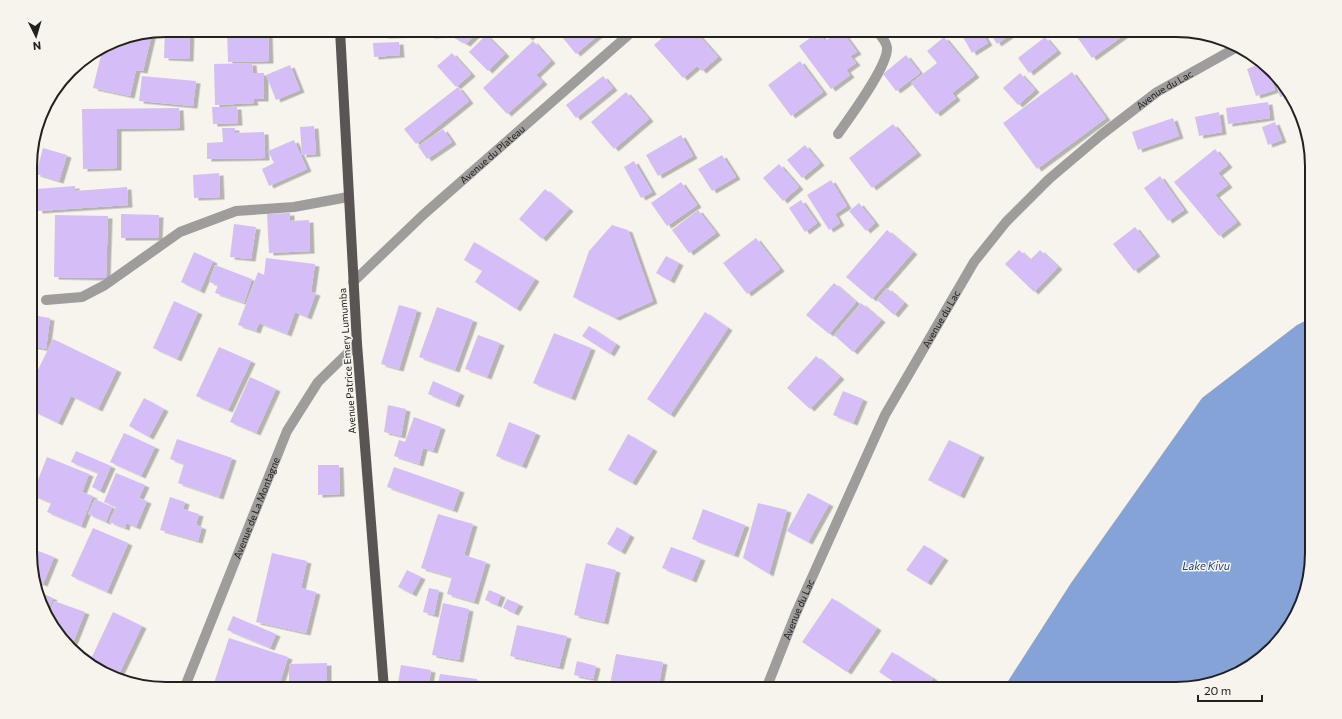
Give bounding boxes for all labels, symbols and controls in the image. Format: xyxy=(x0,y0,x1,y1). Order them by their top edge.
north arrow xyxy=(16,16,56,56)
text: N xyxy=(32,40,42,53)
street label: Avenue du Lac xyxy=(1134,67,1195,112)
street label: Avenue du Plateau xyxy=(457,122,527,186)
street label: Avenue Patrice Emery Lumumba xyxy=(336,288,358,434)
street label: Avenue du Lac xyxy=(920,288,962,350)
street label: Avenue de La Montagne xyxy=(231,455,282,560)
water label: Lake Kivu xyxy=(1182,559,1230,572)
street label: Avenue du Lac xyxy=(780,577,816,641)
scale bar xyxy=(1198,677,1262,703)
text: 20 m xyxy=(1204,683,1231,697)

